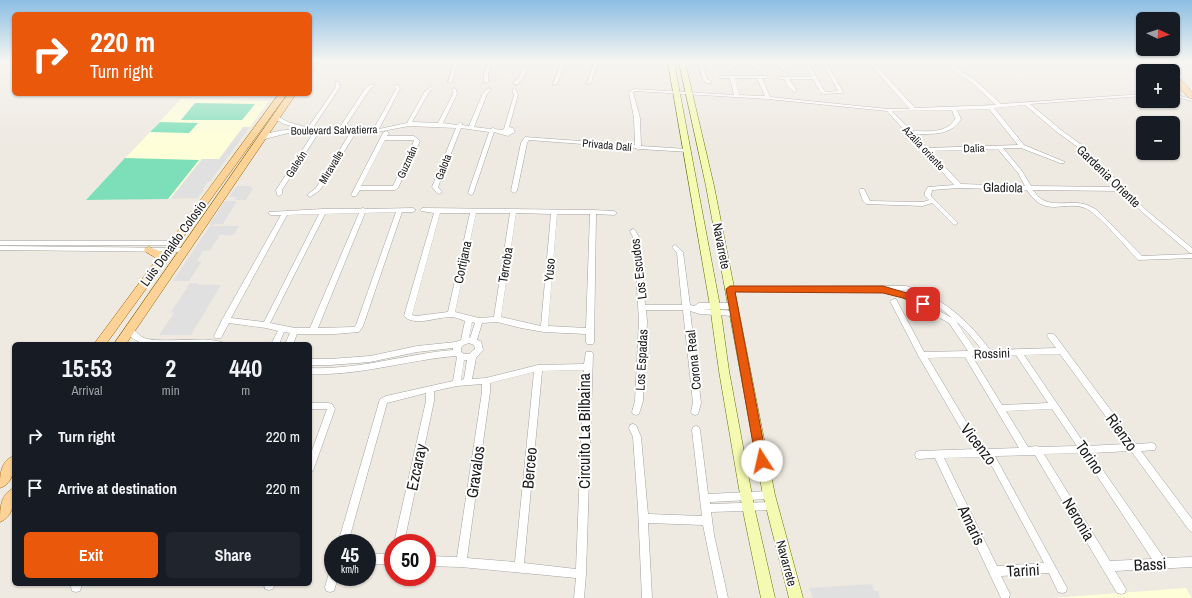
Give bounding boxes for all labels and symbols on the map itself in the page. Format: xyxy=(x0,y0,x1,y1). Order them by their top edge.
north arrow xyxy=(1136,12,1180,56)
street label: Boulevard Salvatierra xyxy=(291,122,377,138)
street label: Azalia oriente xyxy=(899,122,948,173)
street label: Privada Dalí xyxy=(582,136,633,154)
street label: Dalia xyxy=(963,141,985,155)
street label: Gardenia Oriente xyxy=(1073,141,1144,211)
street label: Guzmán xyxy=(394,144,420,180)
street label: Galeón xyxy=(282,148,310,180)
street label: Miravalle xyxy=(316,148,346,186)
street label: Galota xyxy=(432,152,454,182)
street label: Gladiola xyxy=(983,179,1023,196)
street label: Luis Donaldo Colosio xyxy=(137,197,210,290)
street label: Navarrete xyxy=(709,221,734,271)
street label: Los Escudos xyxy=(626,238,651,300)
street label: Cortijana xyxy=(450,239,475,285)
street label: Terroba xyxy=(494,246,517,284)
street label: Yuso xyxy=(540,257,559,283)
pin xyxy=(906,287,940,321)
street label: Los Espadas xyxy=(631,329,652,391)
street label: Corona Real xyxy=(682,329,705,391)
street label: Rossini xyxy=(974,344,1010,363)
street label: Circuito La Bilbaina xyxy=(573,372,595,489)
street label: Rienzo xyxy=(1101,409,1143,455)
street label: Vicenzo xyxy=(956,419,1002,469)
street label: Torino xyxy=(1071,436,1109,478)
position arrow xyxy=(741,440,783,482)
street label: Ezcaray xyxy=(400,441,432,492)
street label: Gravalos xyxy=(460,444,490,500)
street label: Berceo xyxy=(516,446,542,490)
street label: Neronia xyxy=(1058,493,1101,545)
street label: Amaris xyxy=(953,501,991,549)
speed limit sign: 50 xyxy=(384,534,436,586)
street label: Navarrete xyxy=(772,538,801,588)
street label: Bassi xyxy=(1133,552,1167,576)
street label: Tarini xyxy=(1006,558,1040,582)

